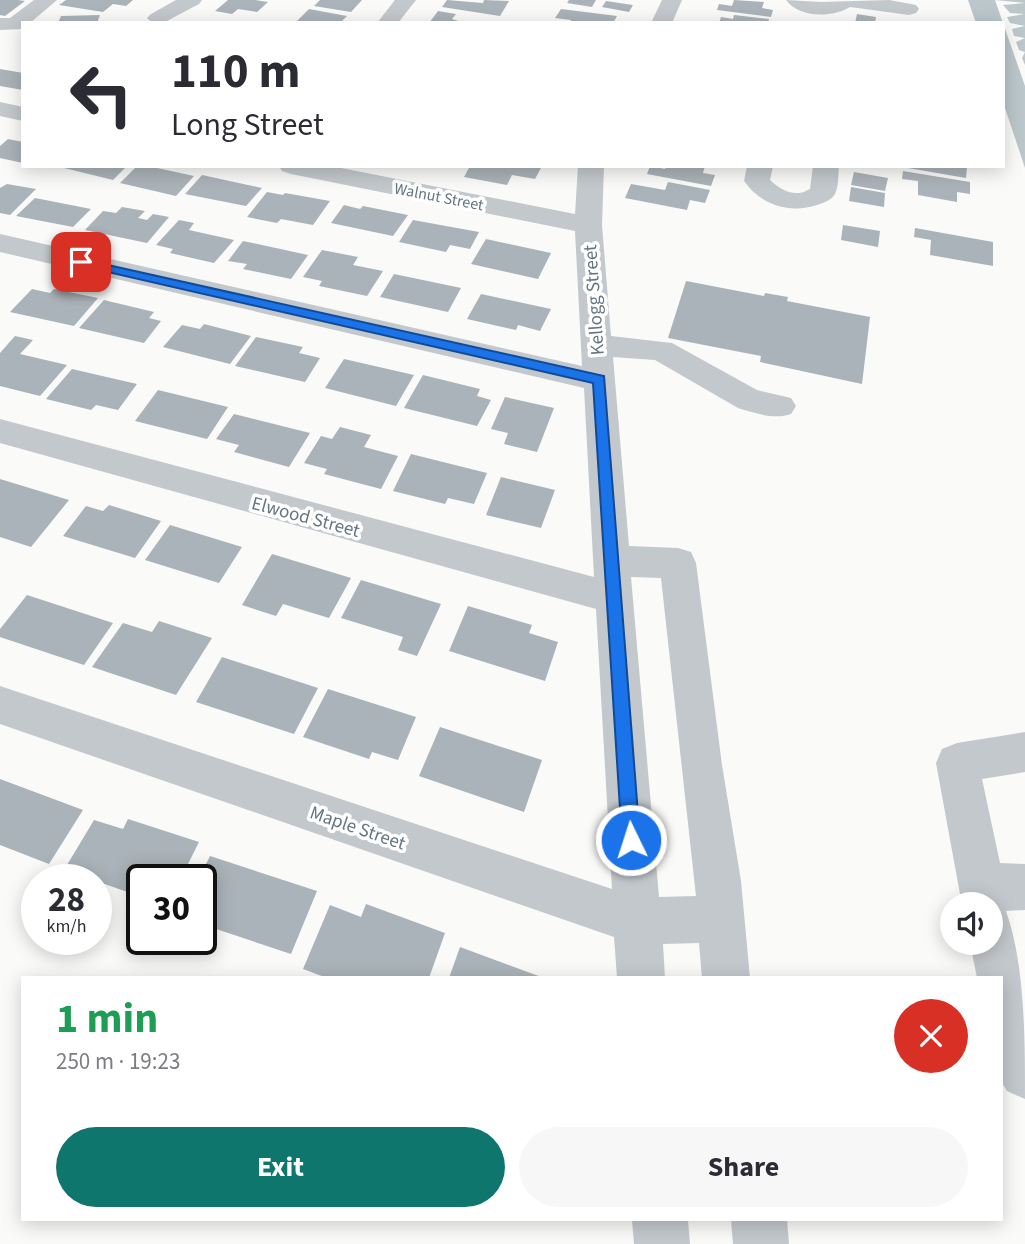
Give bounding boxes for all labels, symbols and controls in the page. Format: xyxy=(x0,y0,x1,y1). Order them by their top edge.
text: 110 m xyxy=(171,37,300,107)
icon: left xyxy=(56,49,147,140)
text: Long Street xyxy=(171,102,324,148)
street label: Walnut Street xyxy=(392,178,486,217)
pin xyxy=(51,232,111,292)
icon: arrive xyxy=(62,243,100,281)
street label: Kellogg Street xyxy=(577,243,612,356)
street label: Elwood Street xyxy=(249,490,363,545)
street label: Maple Street xyxy=(306,799,410,858)
position arrow xyxy=(594,803,668,877)
speed limit sign: 30 xyxy=(126,864,217,955)
text: 28 xyxy=(48,875,85,925)
map controls xyxy=(940,892,1003,955)
button: sound xyxy=(940,892,1003,955)
text: km/h xyxy=(47,914,86,939)
text: 1 min xyxy=(56,989,158,1049)
button: close xyxy=(894,999,968,1073)
text: 250 m · 19:23 xyxy=(56,1045,180,1078)
button: Exit xyxy=(56,1127,505,1207)
button: Share xyxy=(519,1127,968,1207)

